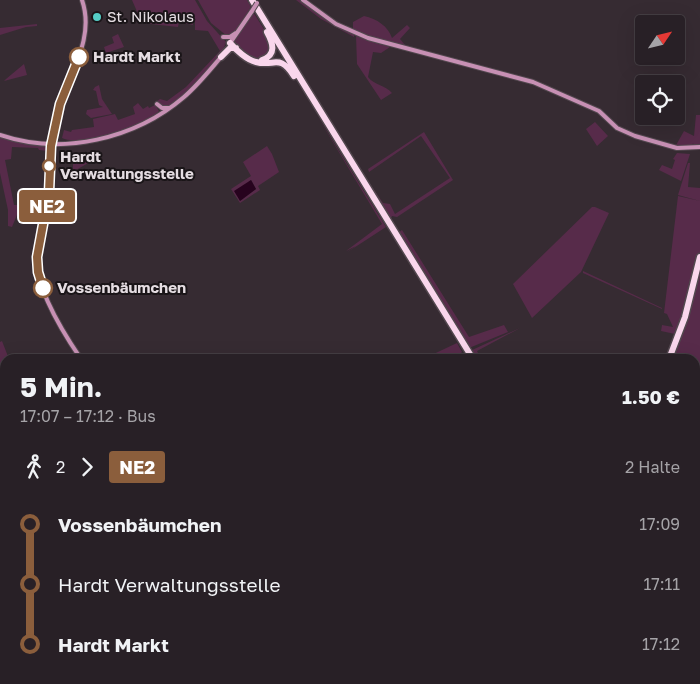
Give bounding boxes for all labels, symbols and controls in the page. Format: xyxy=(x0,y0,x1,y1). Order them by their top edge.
place label: St. Nikolaus xyxy=(107,7,194,25)
marker: St. Nikolaus xyxy=(91,11,103,23)
north arrow xyxy=(635,15,685,65)
map controls xyxy=(635,15,685,125)
marker: Hardt Markt xyxy=(69,47,89,67)
place label: Hardt Markt xyxy=(93,47,181,65)
button: locate xyxy=(635,75,685,125)
place label: Hardt Verwaltungsstelle xyxy=(60,147,194,182)
marker: Hardt Verwaltungsstelle xyxy=(42,159,56,173)
line badge: NE2 xyxy=(18,190,76,222)
text: NE2 xyxy=(29,195,65,217)
marker: Vossenbäumchen xyxy=(33,278,53,298)
place label: Vossenbäumchen xyxy=(57,278,186,296)
text: 5 Min. xyxy=(20,370,103,403)
text: 1.50 € xyxy=(622,385,680,408)
text: 17:07 – 17:12 · Bus xyxy=(20,406,156,426)
icon: walk xyxy=(20,453,48,481)
icon: forward xyxy=(73,453,101,481)
text: NE2 xyxy=(119,456,155,478)
text: 2 xyxy=(56,457,65,477)
text: 2 Halte xyxy=(625,457,680,477)
text: Vossenbäumchen xyxy=(58,513,222,536)
text: 17:09 xyxy=(639,514,680,534)
text: Hardt Verwaltungsstelle xyxy=(58,573,281,596)
text: 17:11 xyxy=(643,574,680,594)
text: Hardt Markt xyxy=(58,633,169,656)
text: 17:12 xyxy=(642,634,680,654)

